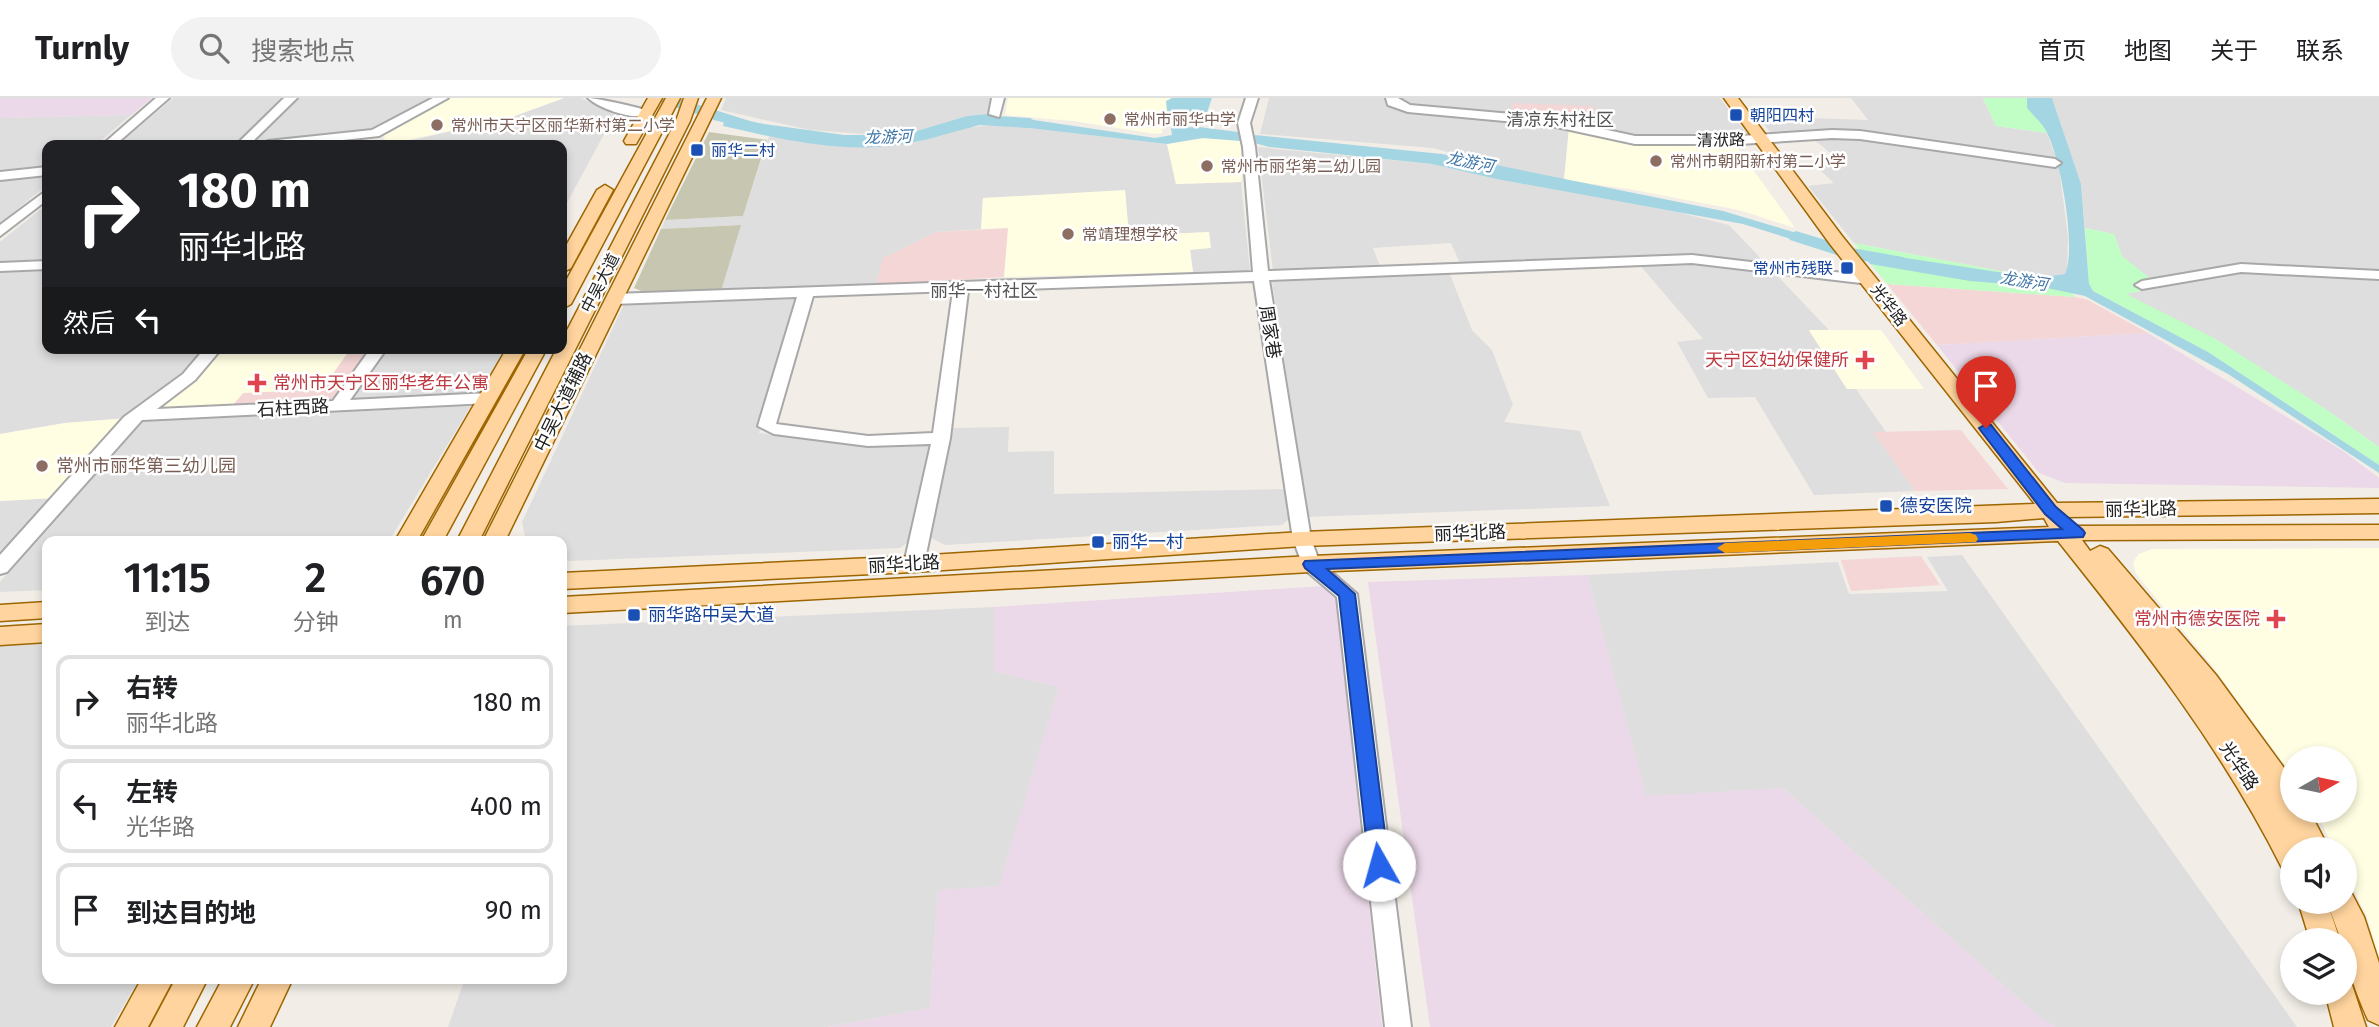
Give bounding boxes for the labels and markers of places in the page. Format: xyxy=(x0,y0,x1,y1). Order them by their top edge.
place label: 朝阳四村 xyxy=(1750,106,1814,125)
marker: 朝阳四村 xyxy=(1728,107,1744,123)
place label: 常州市丽华中学 xyxy=(1124,110,1236,129)
marker: 常州市丽华中学 xyxy=(1102,111,1118,127)
place label: 常州市天宁区丽华新村第二小学 xyxy=(451,116,675,135)
marker: 常州市天宁区丽华新村第二小学 xyxy=(429,117,445,133)
place label: 丽华二村 xyxy=(711,141,775,160)
marker: 丽华二村 xyxy=(689,142,705,158)
place label: 常州市朝阳新村第二小学 xyxy=(1670,152,1846,171)
marker: 常州市朝阳新村第二小学 xyxy=(1648,153,1664,169)
place label: 常州市丽华第二幼儿园 xyxy=(1221,157,1381,176)
marker: 常州市丽华第二幼儿园 xyxy=(1199,158,1215,174)
place label: 常靖理想学校 xyxy=(1082,225,1178,244)
marker: 常靖理想学校 xyxy=(1060,226,1076,242)
place label: 常州市残联 xyxy=(1753,259,1833,278)
marker: 常州市残联 xyxy=(1839,260,1855,276)
place label: 天宁区妇幼保健所 xyxy=(1705,349,1849,371)
marker: 天宁区妇幼保健所 xyxy=(1855,350,1875,370)
pin xyxy=(1956,356,2016,428)
place label: 常州市天宁区丽华老年公寓 xyxy=(273,372,489,394)
marker: 常州市天宁区丽华老年公寓 xyxy=(247,373,267,393)
place label: 常州市丽华第三幼儿园 xyxy=(56,455,236,477)
marker: 常州市丽华第三幼儿园 xyxy=(34,458,50,474)
place label: 德安医院 xyxy=(1900,495,1972,517)
marker: 德安医院 xyxy=(1878,498,1894,514)
place label: 丽华一村 xyxy=(1112,531,1184,553)
marker: 丽华一村 xyxy=(1090,534,1106,550)
place label: 丽华路中吴大道 xyxy=(648,604,774,626)
marker: 丽华路中吴大道 xyxy=(626,607,642,623)
place label: 常州市德安医院 xyxy=(2134,608,2260,630)
marker: 常州市德安医院 xyxy=(2266,609,2286,629)

